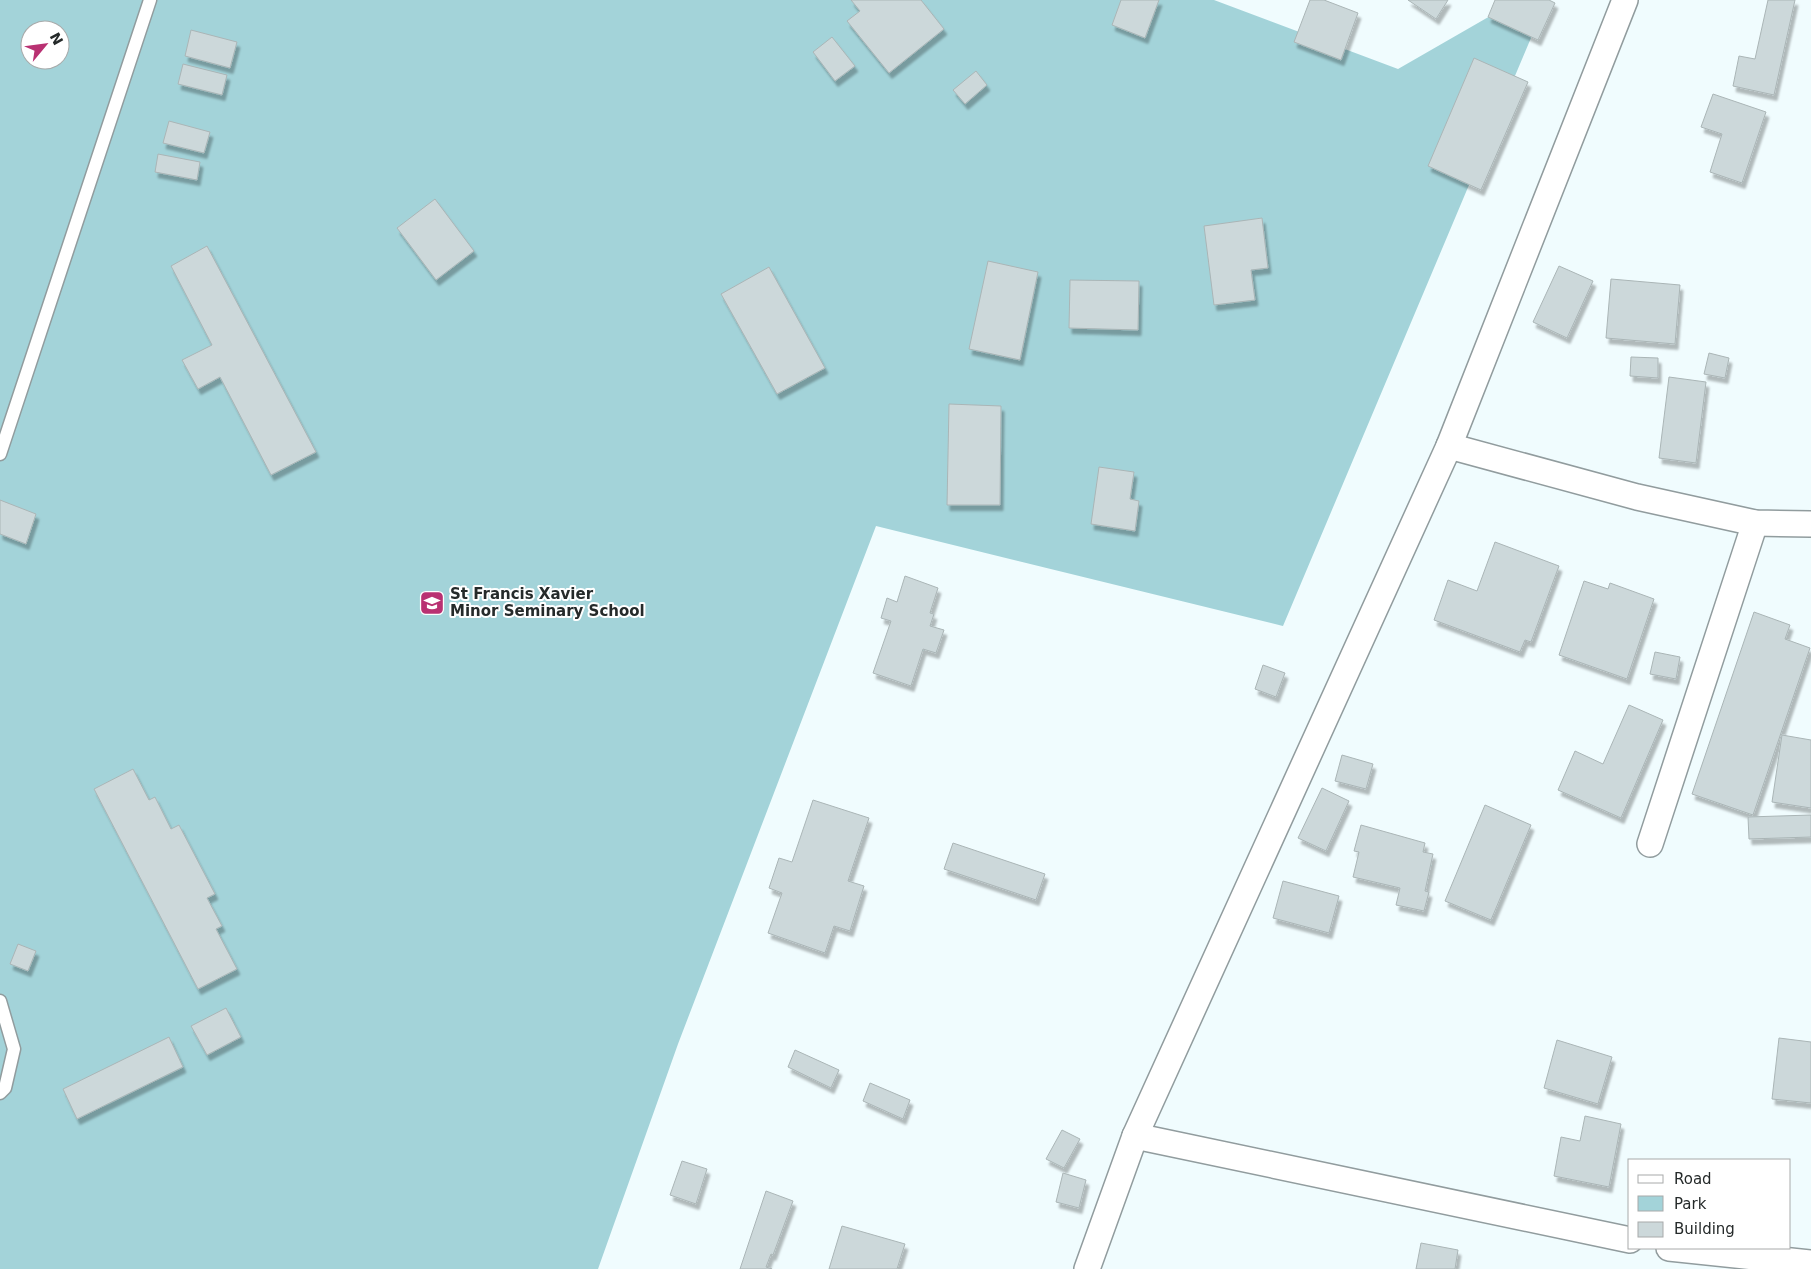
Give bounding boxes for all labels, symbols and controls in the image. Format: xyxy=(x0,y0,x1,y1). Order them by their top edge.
north arrow xyxy=(20,20,70,70)
text: N xyxy=(47,30,66,48)
place label: St Francis Xavier Minor Seminary School xyxy=(450,585,645,620)
school or university icon: St Francis Xavier Minor Seminary School xyxy=(419,590,445,616)
legend xyxy=(1628,1159,1791,1249)
text: Road xyxy=(1674,1170,1712,1188)
text: Park xyxy=(1674,1195,1707,1213)
text: Building xyxy=(1674,1220,1735,1238)

